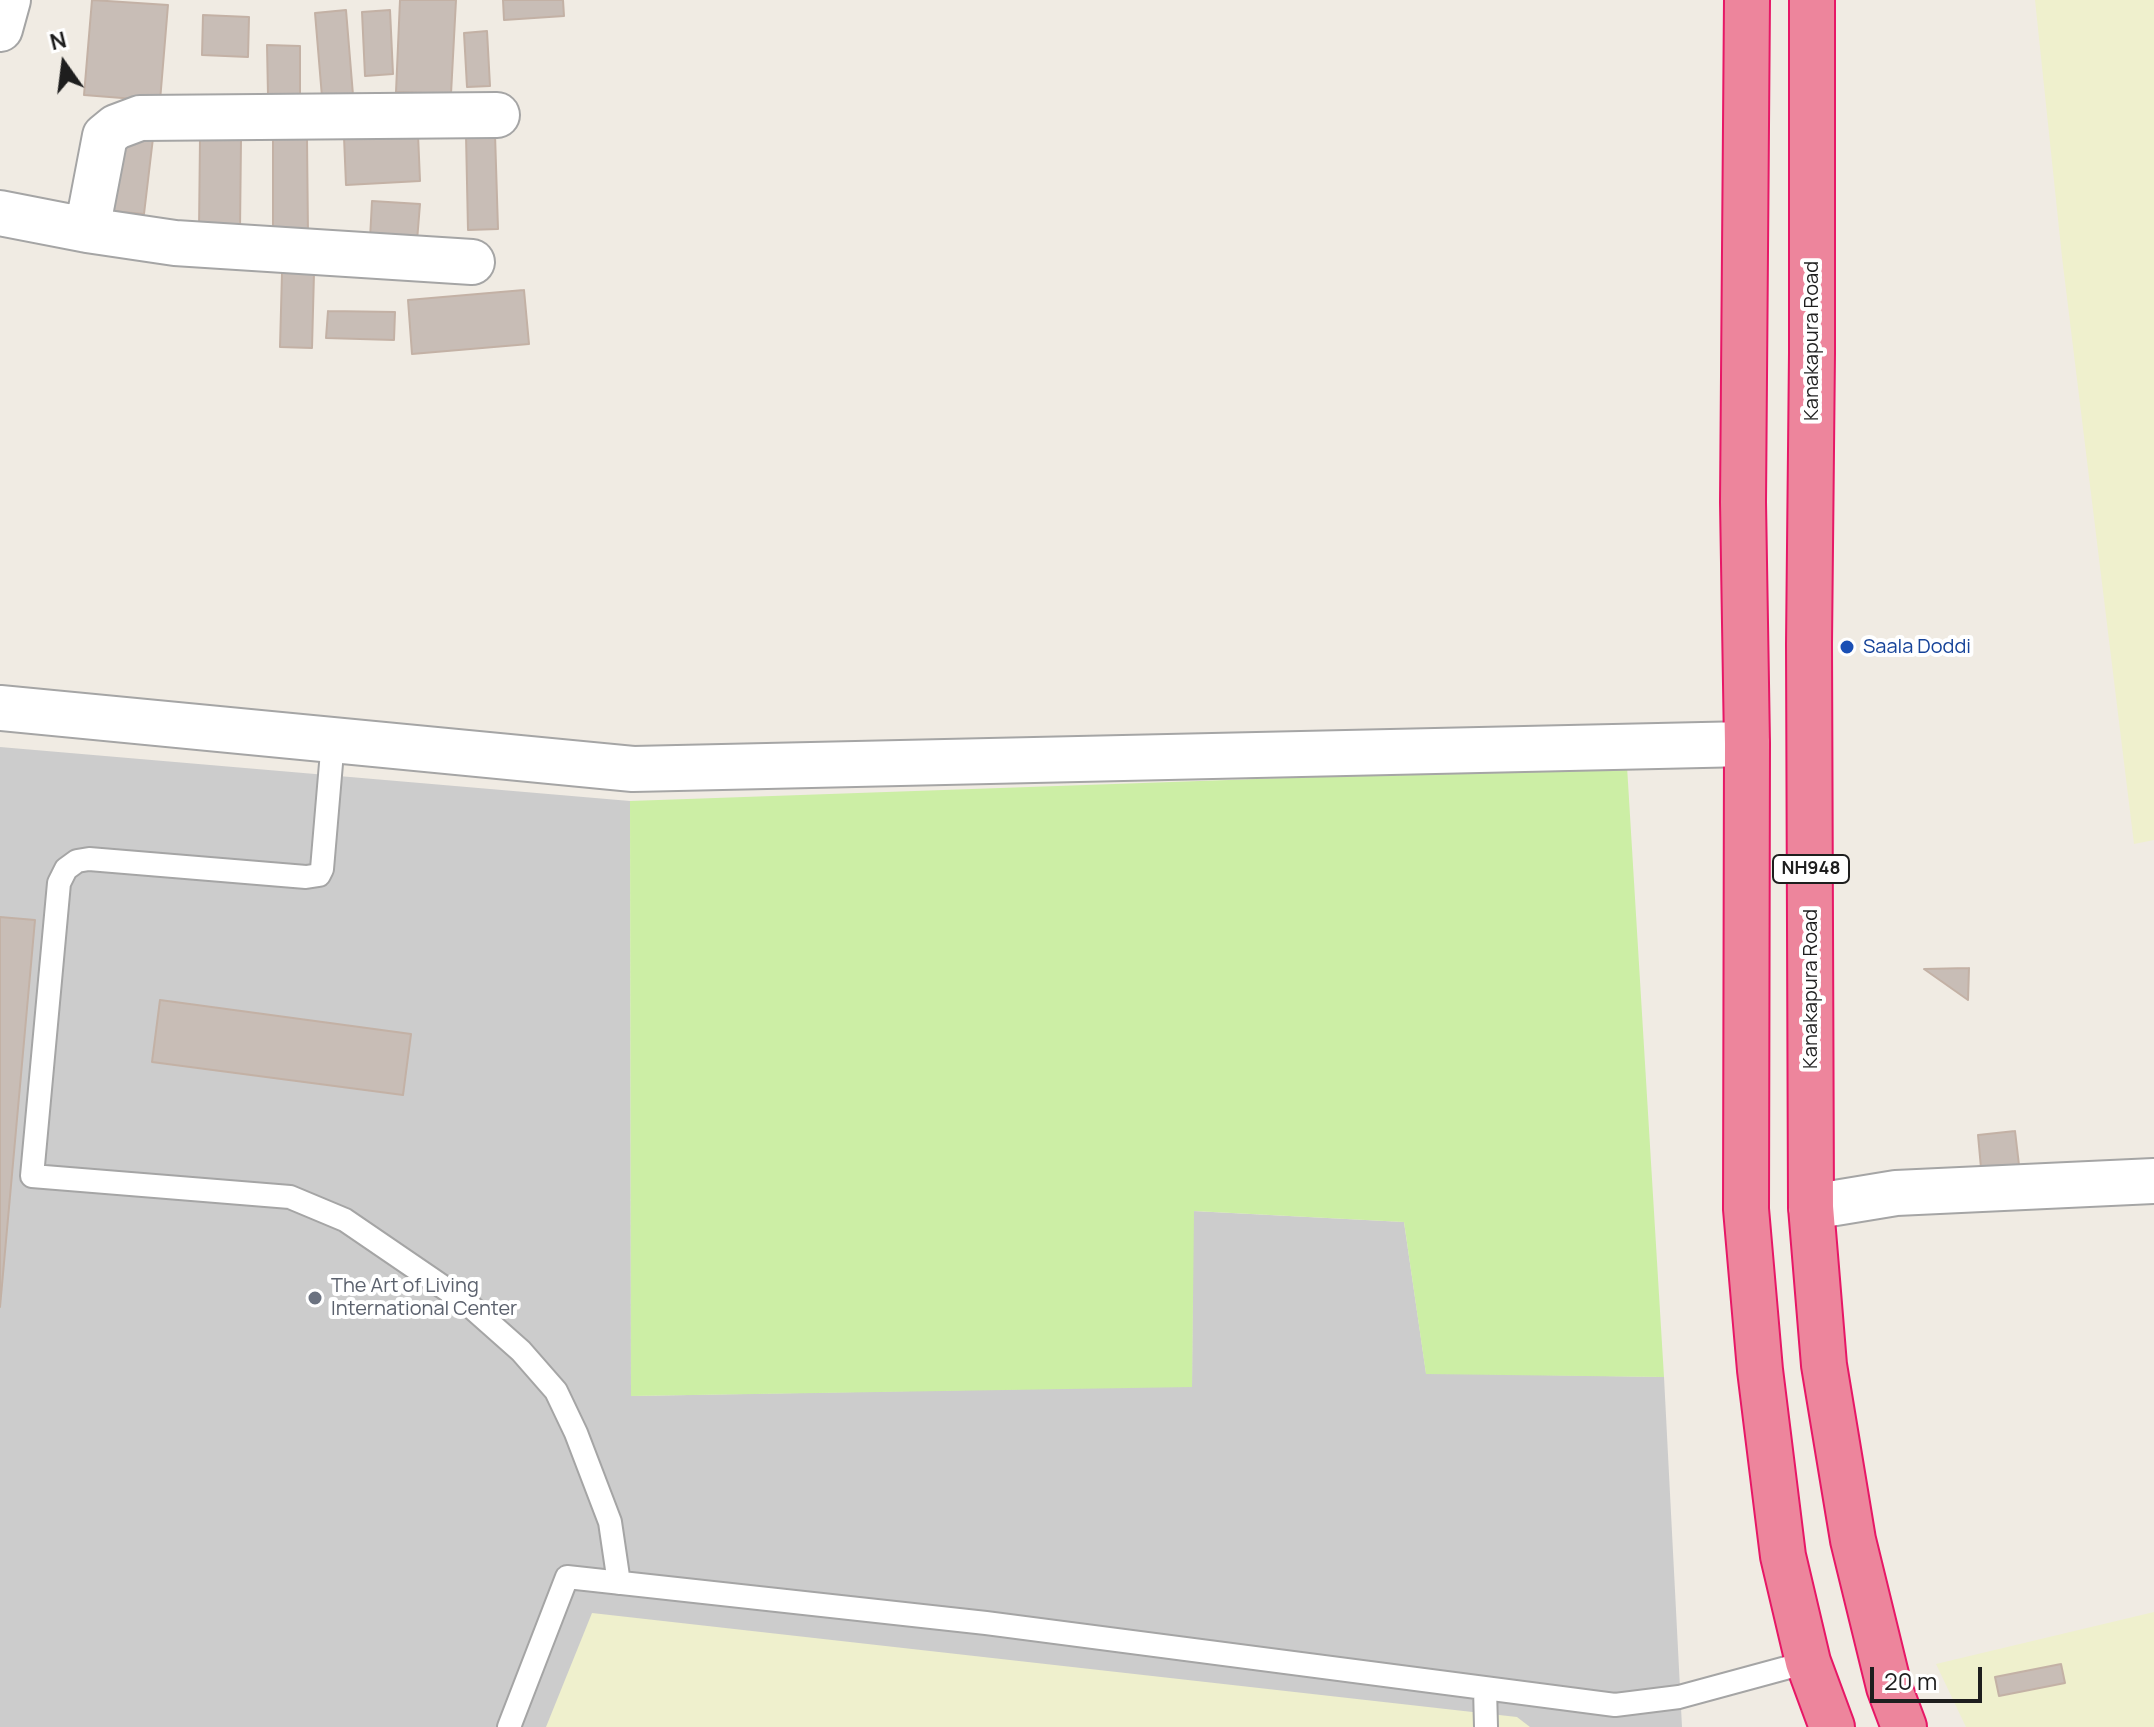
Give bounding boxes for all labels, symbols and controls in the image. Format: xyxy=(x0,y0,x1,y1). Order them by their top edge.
north arrow xyxy=(24,24,104,104)
text: N xyxy=(47,24,69,57)
street label: Kanakapura Road xyxy=(1800,261,1824,421)
place label: Saala Doddi xyxy=(1863,635,1971,659)
marker: Saala Doddi xyxy=(1838,638,1856,656)
road number: NH948 xyxy=(1773,855,1849,883)
street label: Kanakapura Road xyxy=(1799,909,1823,1069)
place label: The Art of Living International Center xyxy=(331,1274,517,1321)
marker: The Art of Living International Center xyxy=(306,1289,324,1307)
scale bar xyxy=(1874,1651,1986,1701)
text: 20 m xyxy=(1884,1664,1937,1697)

